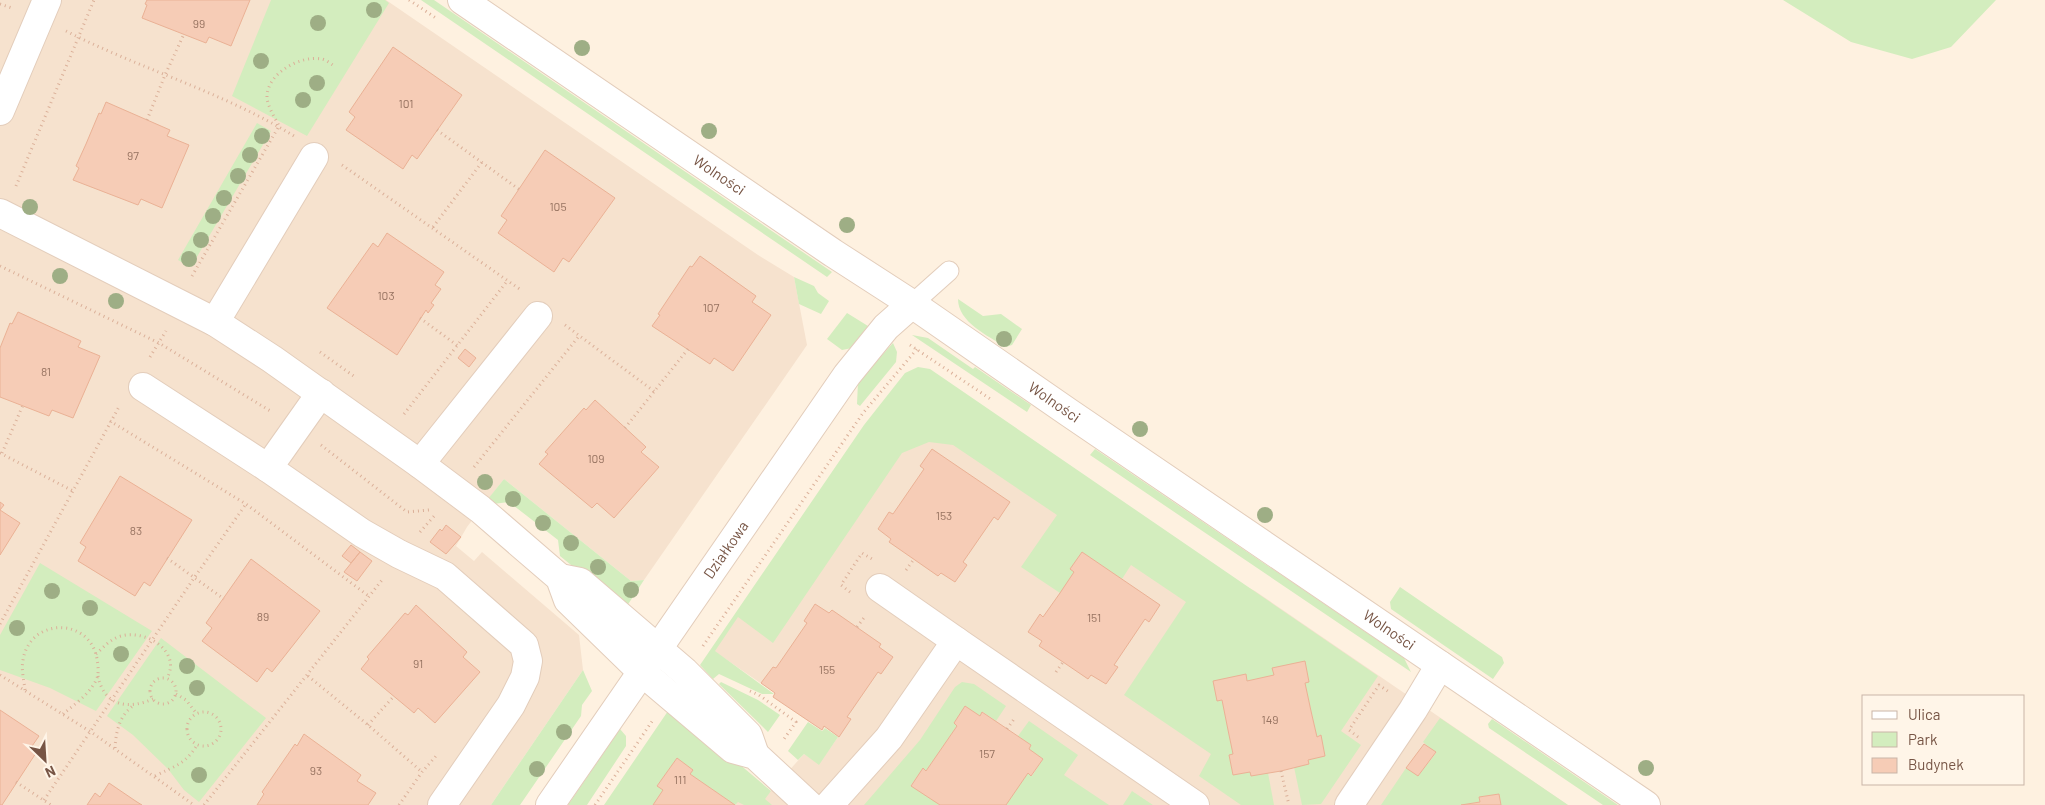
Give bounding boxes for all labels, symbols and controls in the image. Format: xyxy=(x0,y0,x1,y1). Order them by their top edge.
house number: 99 xyxy=(193,16,205,30)
house number: 101 xyxy=(399,96,413,110)
house number: 97 xyxy=(127,148,139,162)
street label: Wolności xyxy=(690,150,749,198)
house number: 105 xyxy=(549,199,567,213)
house number: 103 xyxy=(377,288,395,302)
house number: 107 xyxy=(703,300,720,314)
house number: 81 xyxy=(41,364,51,378)
street label: Wolności xyxy=(1025,377,1084,426)
house number: 109 xyxy=(587,451,605,465)
house number: 153 xyxy=(936,508,952,522)
street label: Działkowa xyxy=(699,517,752,582)
house number: 83 xyxy=(130,523,142,537)
street label: Wolności xyxy=(1360,605,1419,654)
house number: 89 xyxy=(257,609,269,623)
house number: 151 xyxy=(1087,610,1101,624)
house number: 91 xyxy=(413,656,423,670)
house number: 155 xyxy=(819,662,835,676)
legend xyxy=(1862,695,2025,785)
text: Ulica xyxy=(1908,705,1940,723)
house number: 149 xyxy=(1261,712,1279,726)
text: Park xyxy=(1908,730,1938,748)
north arrow xyxy=(20,735,70,785)
house number: 157 xyxy=(979,746,995,760)
text: Budynek xyxy=(1908,755,1964,773)
text: N xyxy=(43,763,59,782)
house number: 93 xyxy=(310,763,322,777)
house number: 111 xyxy=(674,772,686,786)

